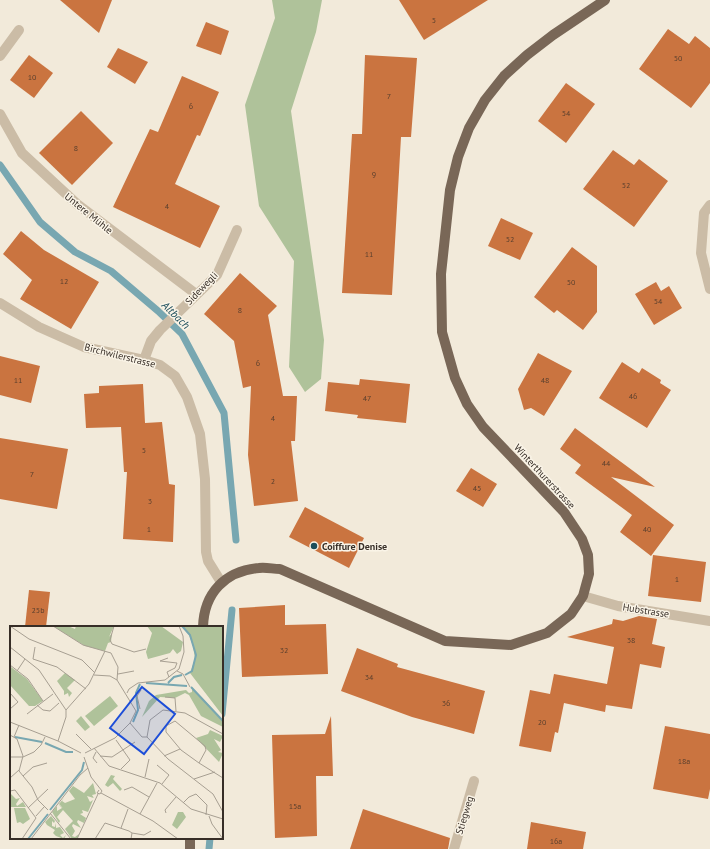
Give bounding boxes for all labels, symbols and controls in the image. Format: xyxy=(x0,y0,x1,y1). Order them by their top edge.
house number: 5 xyxy=(432,15,436,25)
house number: 50 xyxy=(674,53,683,63)
house number: 10 xyxy=(28,72,37,82)
house number: 7 xyxy=(387,91,391,101)
house number: 6 xyxy=(189,101,193,111)
house number: 54 xyxy=(562,108,571,118)
house number: 8 xyxy=(74,143,78,153)
house number: 9 xyxy=(372,169,376,179)
house number: 52 xyxy=(622,180,630,190)
street label: Untere Mühle xyxy=(62,190,115,237)
house number: 4 xyxy=(165,201,170,211)
house number: 52 xyxy=(506,234,514,244)
house number: 11 xyxy=(365,249,373,259)
street label: Sidewegli xyxy=(182,269,220,308)
house number: 12 xyxy=(60,276,68,286)
house number: 50 xyxy=(567,277,576,287)
house number: 54 xyxy=(654,296,663,306)
water label: Altbach xyxy=(158,297,193,332)
house number: 8 xyxy=(238,305,242,315)
street label: Birchwilerstrasse xyxy=(83,340,157,371)
house number: 6 xyxy=(256,358,260,368)
house number: 11 xyxy=(14,375,22,385)
house number: 48 xyxy=(541,375,549,385)
house number: 46 xyxy=(629,391,637,401)
house number: 47 xyxy=(363,393,371,403)
house number: 4 xyxy=(271,413,276,423)
street label: Winterthurerstrasse xyxy=(511,441,578,512)
house number: 5 xyxy=(142,445,146,455)
house number: 44 xyxy=(602,458,611,468)
house number: 7 xyxy=(30,469,34,479)
house number: 2 xyxy=(271,476,275,486)
house number: 45 xyxy=(473,483,481,493)
house number: 3 xyxy=(148,496,152,506)
house number: 1 xyxy=(147,524,151,534)
house number: 40 xyxy=(643,524,652,534)
place label: Coiffure Denise xyxy=(322,540,387,553)
marker: Coiffure Denise xyxy=(309,541,319,551)
house number: 1 xyxy=(675,574,679,584)
street label: Hubstrasse xyxy=(622,600,670,621)
house number: 25b xyxy=(31,605,45,615)
inset map xyxy=(10,626,223,839)
house number: 38 xyxy=(627,635,635,645)
house number: 32 xyxy=(280,645,288,655)
house number: 34 xyxy=(365,672,374,682)
house number: 36 xyxy=(442,698,450,708)
house number: 20 xyxy=(538,717,547,727)
house number: 18a xyxy=(678,756,690,766)
street label: Stiegweg xyxy=(453,794,476,836)
house number: 15a xyxy=(289,801,301,811)
house number: 16a xyxy=(550,836,562,846)

